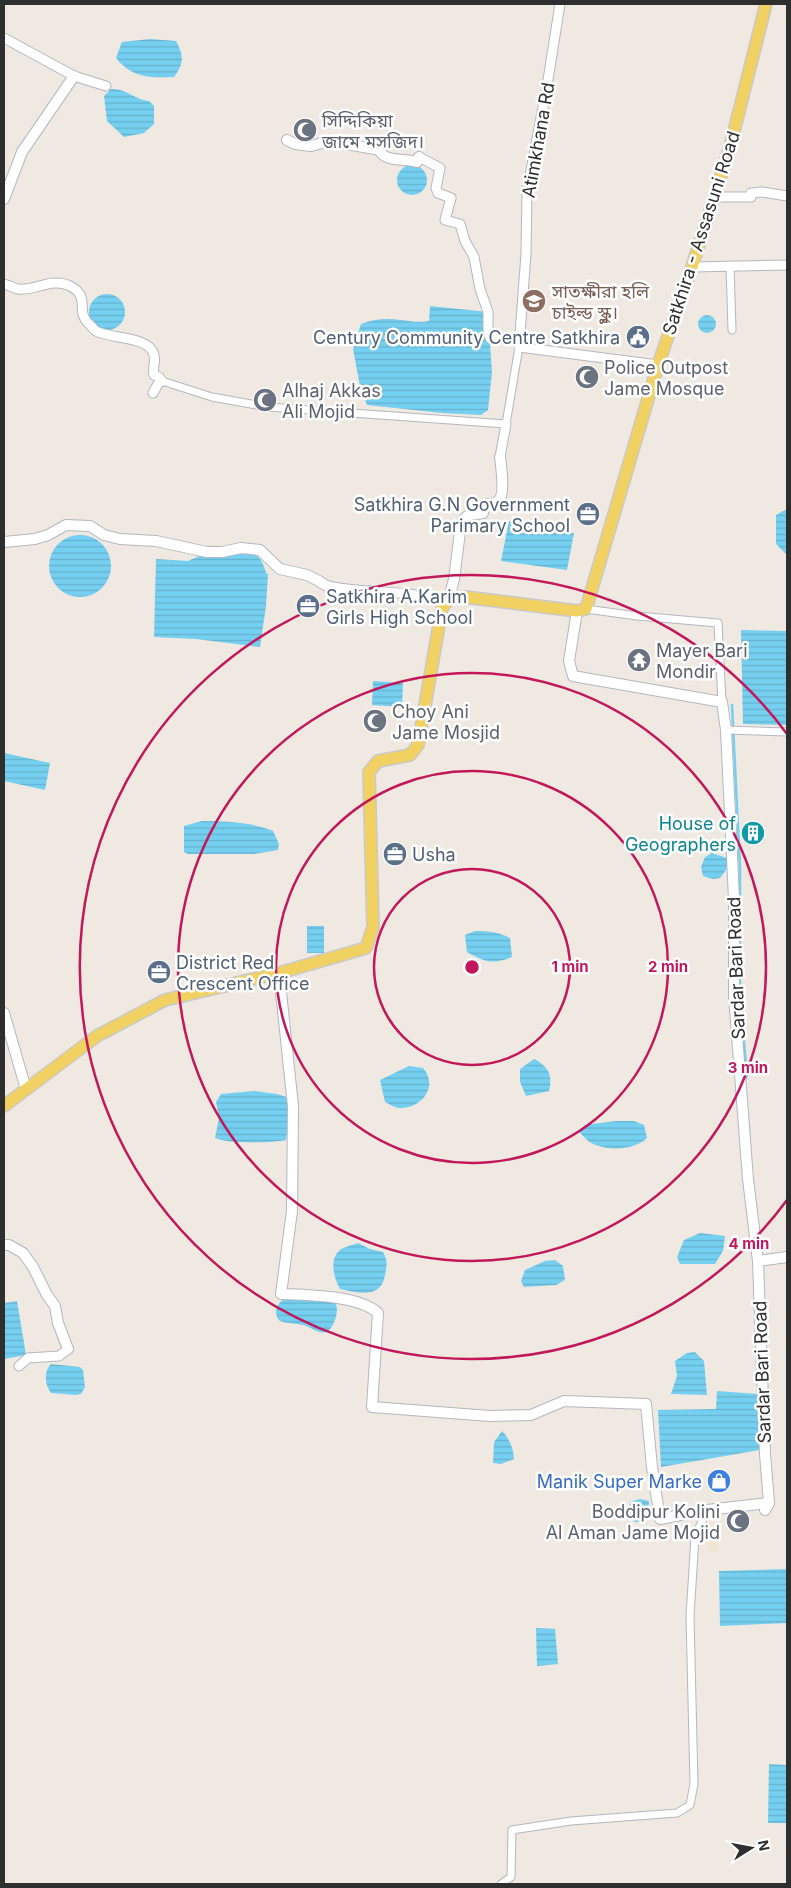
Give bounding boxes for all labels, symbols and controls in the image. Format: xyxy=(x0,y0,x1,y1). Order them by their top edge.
street label: Atimkhana Rd xyxy=(518,81,558,199)
place label: সিদ্দিকিয়া জামে মসজিদ। xyxy=(321,110,424,152)
mosque icon: সিদ্দিকিয়া জামে মসজিদ। xyxy=(292,117,318,143)
street label: Satkhira - Assasuni Road xyxy=(658,129,744,337)
place label: সাতক্ষীরা হলি চাইল্ড স্কুল। xyxy=(551,281,650,324)
school or university icon: সাতক্ষীরা হলি চাইল্ড স্কুল। xyxy=(521,288,547,314)
public building icon: Century Community Centre Satkhira xyxy=(625,324,651,350)
place label: Century Community Centre Satkhira xyxy=(313,327,620,348)
place label: Police Outpost Jame Mosque xyxy=(604,357,728,399)
mosque icon: Police Outpost Jame Mosque xyxy=(574,364,600,390)
place label: Alhaj Akkas Ali Mojid xyxy=(282,380,381,422)
mosque icon: Alhaj Akkas Ali Mojid xyxy=(252,387,278,413)
place label: Satkhira G.N Government Parimary School xyxy=(354,494,570,536)
office icon: Satkhira G.N Government Parimary School xyxy=(575,501,601,527)
place label: Satkhira A.Karim Girls High School xyxy=(326,586,473,628)
office icon: Satkhira A.Karim Girls High School xyxy=(295,593,321,619)
place label: Mayer Bari Mondir xyxy=(656,640,748,682)
temple icon: Mayer Bari Mondir xyxy=(626,647,652,673)
place label: Choy Ani Jame Mosjid xyxy=(392,701,500,743)
mosque icon: Choy Ani Jame Mosjid xyxy=(362,708,388,734)
place label: House of Geographers xyxy=(625,813,736,855)
building icon: House of Geographers xyxy=(740,820,766,846)
office icon: Usha xyxy=(382,841,408,867)
place label: Usha xyxy=(412,844,456,865)
street label: Sardar Bari Road xyxy=(723,896,749,1040)
place label: District Red Crescent Office xyxy=(176,952,310,994)
text: 1 min xyxy=(551,957,589,976)
text: 2 min xyxy=(648,957,688,976)
centre of rings xyxy=(463,958,481,976)
office icon: District Red Crescent Office xyxy=(146,959,172,985)
text: 3 min xyxy=(728,1058,768,1077)
text: 4 min xyxy=(729,1234,769,1253)
street label: Sardar Bari Road xyxy=(749,1300,775,1444)
shop icon: Manik Super Marke xyxy=(706,1468,732,1494)
place label: Manik Super Marke xyxy=(537,1471,702,1492)
place label: Boddipur Kolini Al Aman Jame Mojid xyxy=(546,1501,720,1543)
mosque icon: Boddipur Kolini Al Aman Jame Mojid xyxy=(725,1508,751,1534)
north arrow xyxy=(726,1823,776,1873)
text: N xyxy=(755,1839,774,1852)

